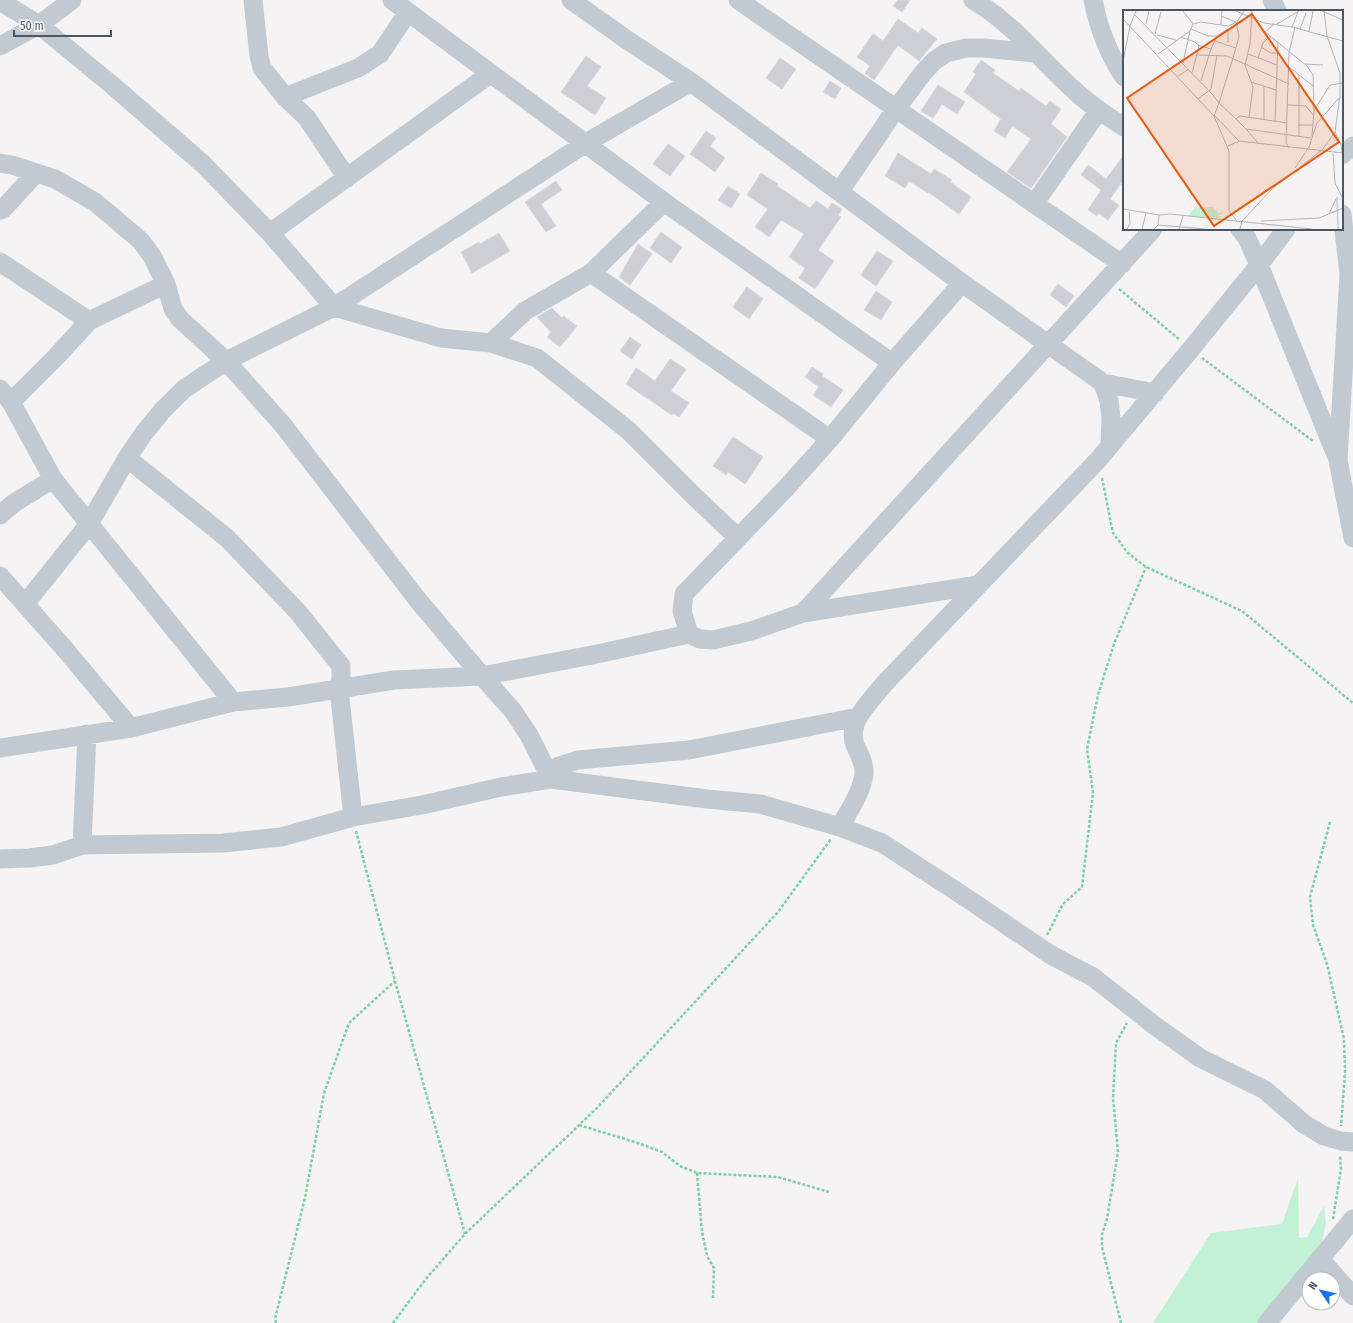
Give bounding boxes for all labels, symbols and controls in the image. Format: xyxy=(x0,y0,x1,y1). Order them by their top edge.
inset map xyxy=(1123,10,1343,230)
scale bar xyxy=(14,12,111,38)
text: 50 m xyxy=(20,19,44,33)
north arrow xyxy=(1301,1271,1341,1311)
text: N xyxy=(1306,1279,1320,1292)

